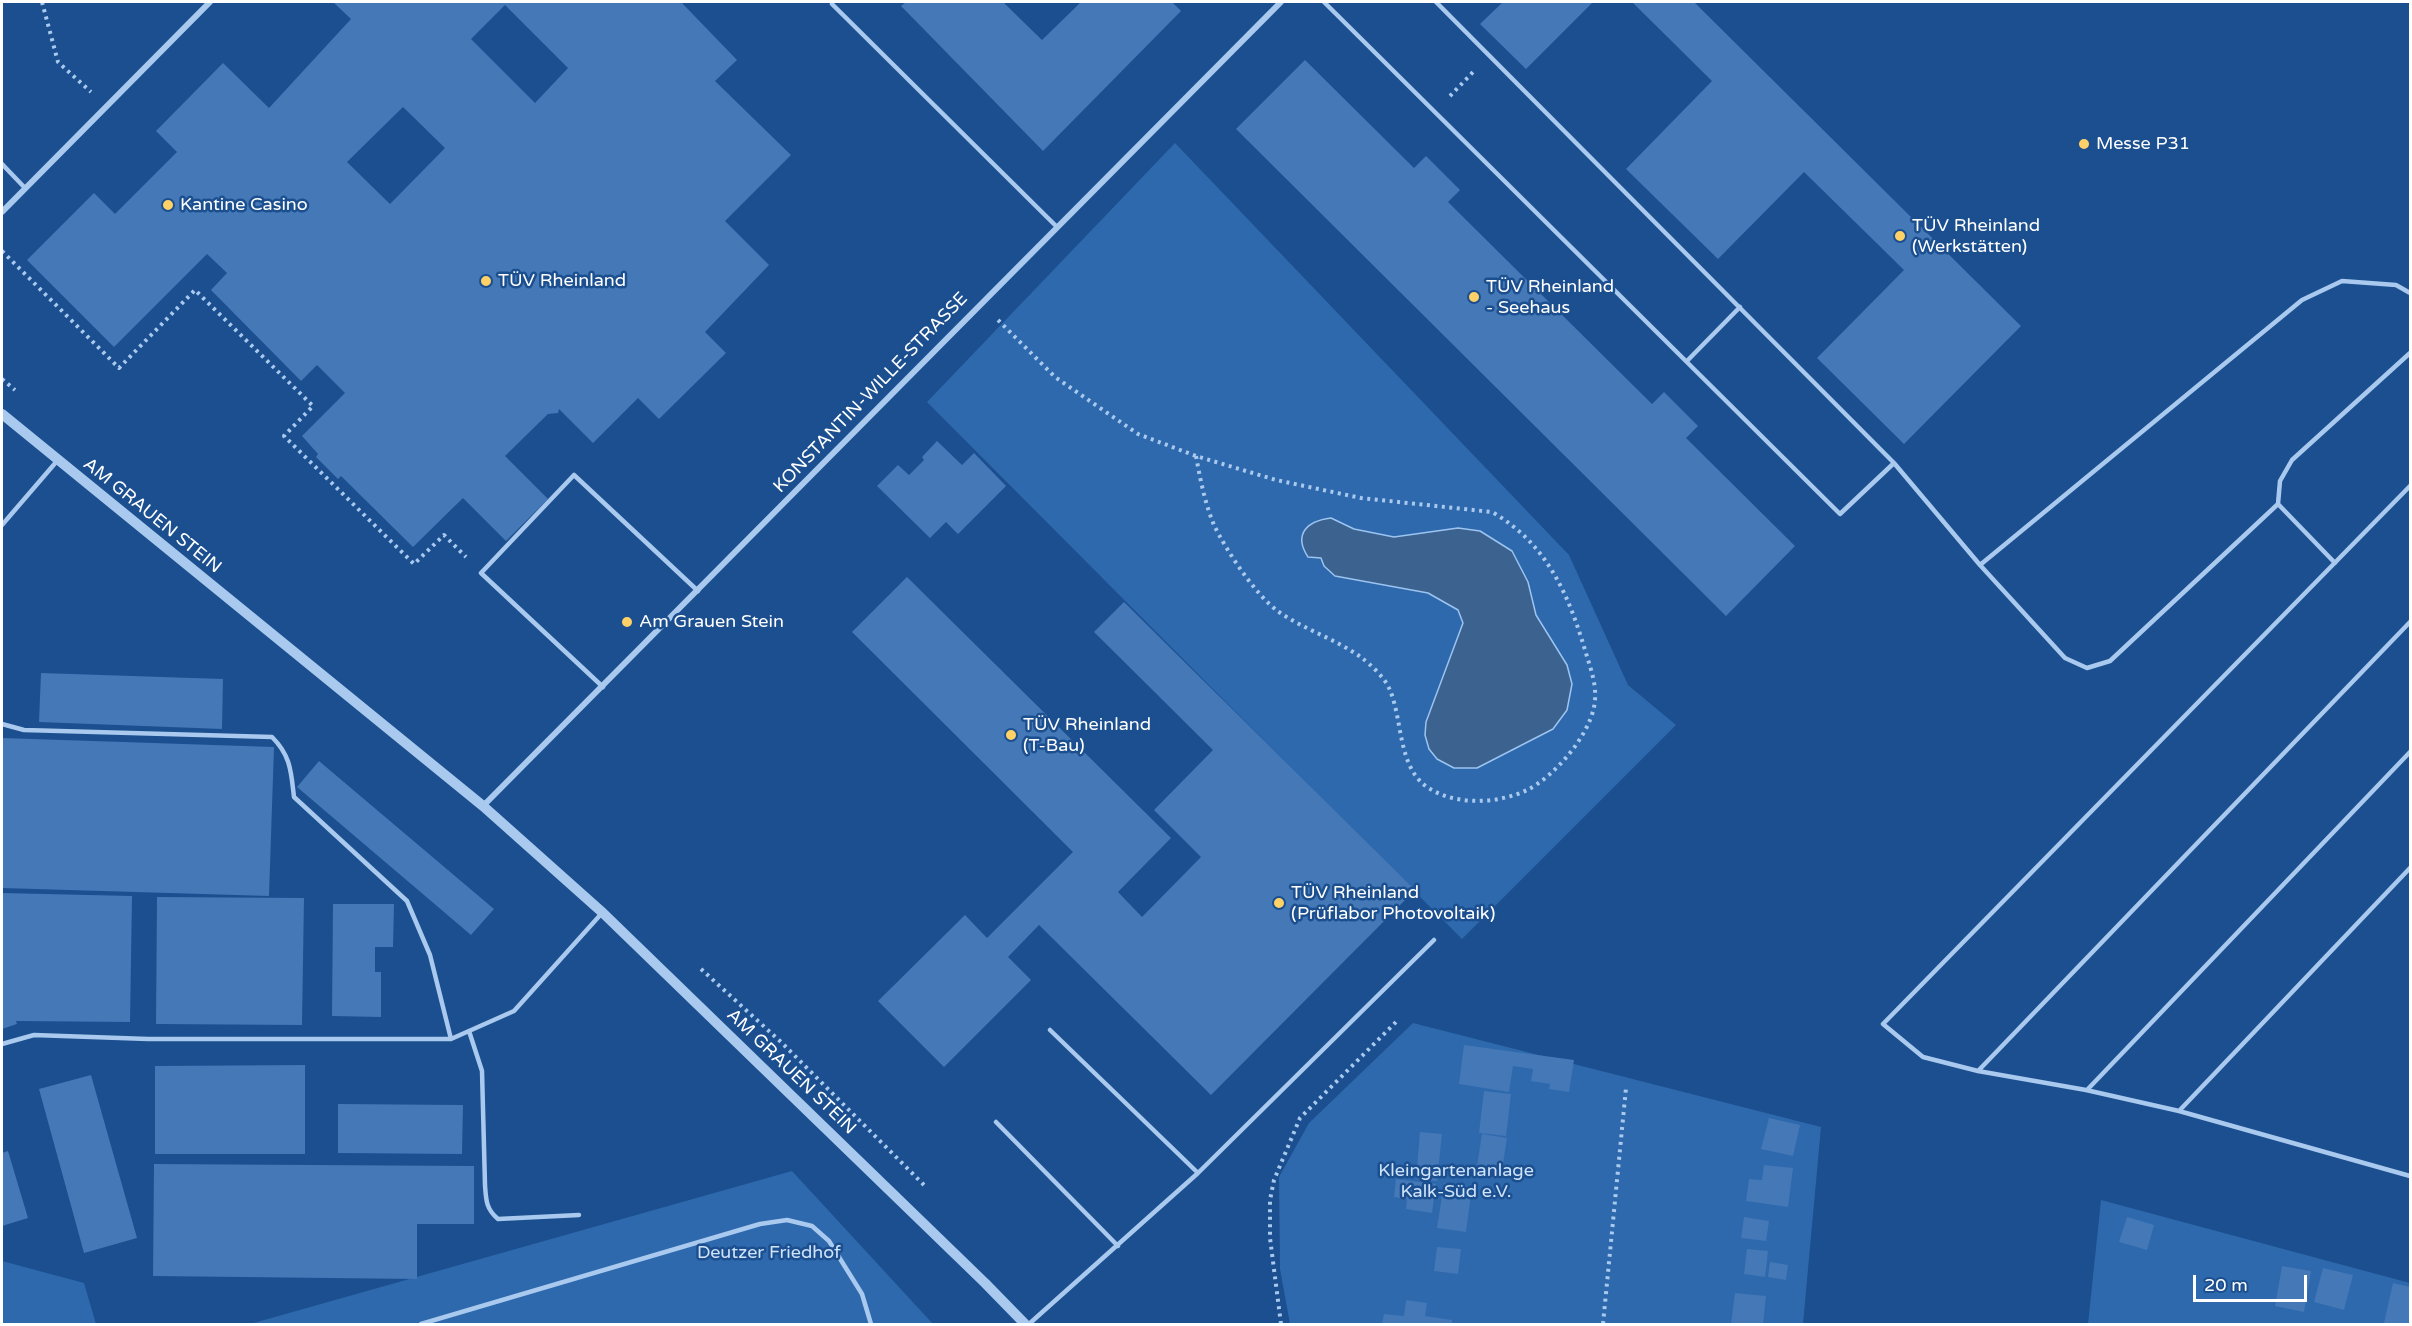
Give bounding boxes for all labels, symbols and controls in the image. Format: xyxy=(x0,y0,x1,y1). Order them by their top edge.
place label: Messe P31 xyxy=(2096,133,2190,155)
marker: Messe P31 xyxy=(2077,137,2091,151)
place label: Kantine Casino xyxy=(180,194,308,216)
marker: Kantine Casino xyxy=(161,198,175,212)
place label: TÜV Rheinland (Werkstätten) xyxy=(1912,215,2040,258)
marker: TÜV Rheinland (Werkstätten) xyxy=(1893,229,1907,243)
place label: TÜV Rheinland xyxy=(498,270,626,292)
marker: TÜV Rheinland xyxy=(479,274,493,288)
place label: TÜV Rheinland - Seehaus xyxy=(1486,276,1614,318)
street label: KONSTANTIN-WILLE-STRASSE xyxy=(769,288,973,498)
marker: TÜV Rheinland - Seehaus xyxy=(1467,290,1481,304)
street label: AM GRAUEN STEIN xyxy=(78,454,226,578)
place label: Am Grauen Stein xyxy=(639,611,784,633)
marker: Am Grauen Stein xyxy=(620,615,634,629)
place label: TÜV Rheinland (T-Bau) xyxy=(1023,714,1151,756)
marker: TÜV Rheinland (T-Bau) xyxy=(1004,728,1018,742)
place label: TÜV Rheinland (Prüflabor Photovoltaik) xyxy=(1291,882,1495,924)
marker: TÜV Rheinland (Prüflabor Photovoltaik) xyxy=(1272,896,1286,910)
street label: AM GRAUEN STEIN xyxy=(722,1005,860,1139)
park label: Kleingartenanlage Kalk-Süd e.V. xyxy=(1378,1160,1534,1202)
park label: Deutzer Friedhof xyxy=(697,1242,841,1264)
scale bar xyxy=(2196,1263,2310,1301)
text: 20 m xyxy=(2204,1274,2248,1296)

